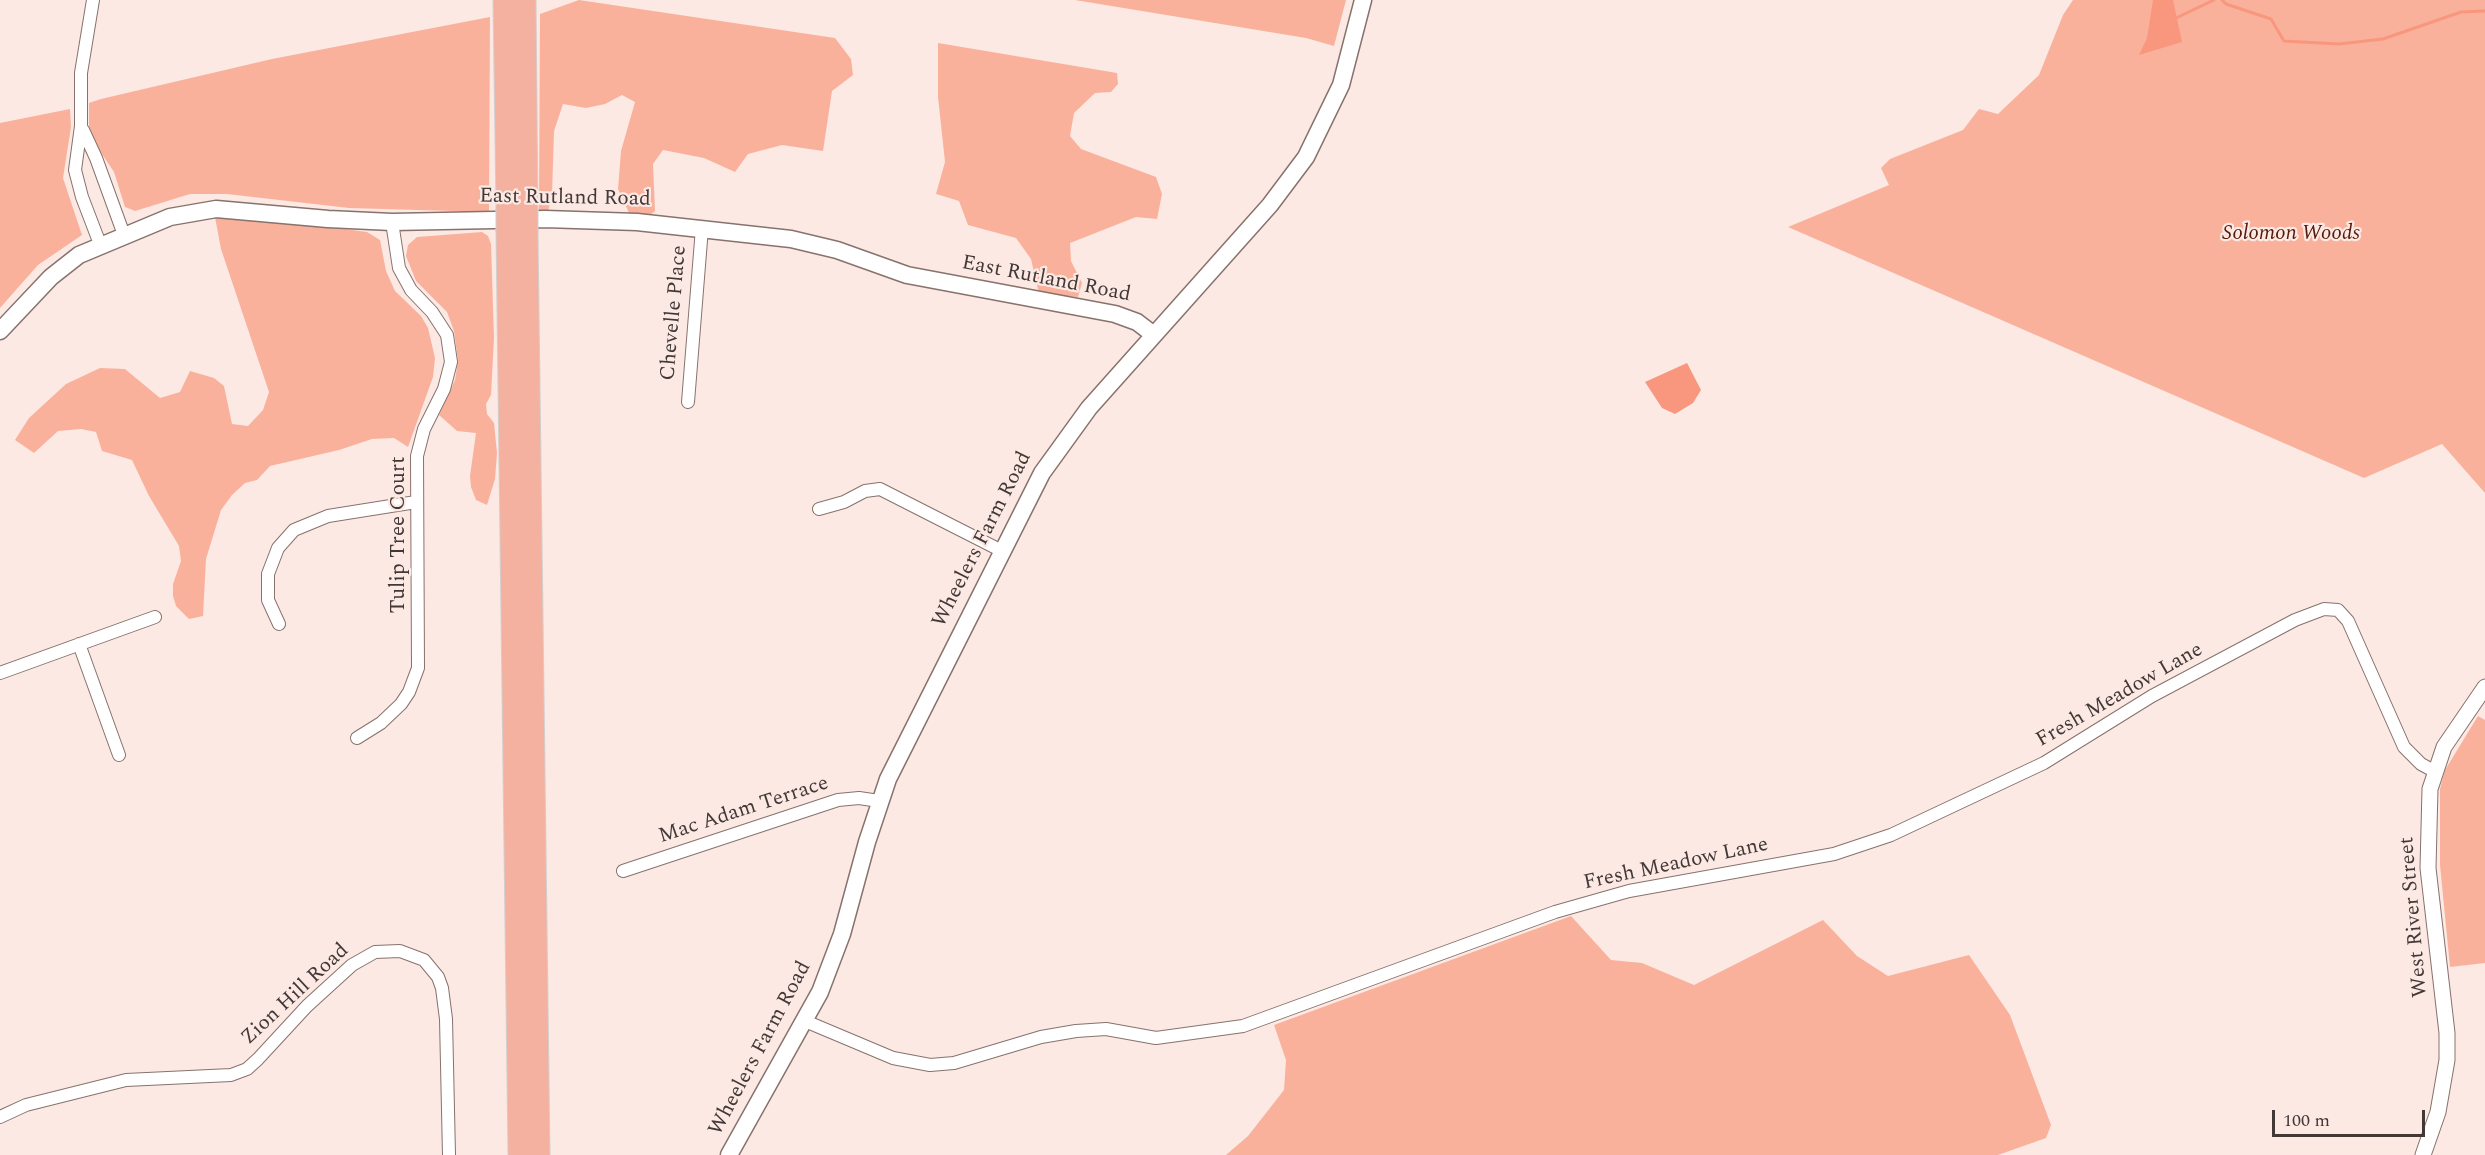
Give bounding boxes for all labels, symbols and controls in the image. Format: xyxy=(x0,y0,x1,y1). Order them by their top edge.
street label: East Rutland Road xyxy=(479,185,651,213)
park label: Solomon Woods xyxy=(2222,222,2360,248)
street label: Chevelle Place xyxy=(657,244,693,382)
street label: East Rutland Road xyxy=(959,251,1133,309)
street label: Wheelers Farm Road xyxy=(928,448,1038,632)
street label: Tulip Tree Court xyxy=(387,456,413,614)
street label: Fresh Meadow Lane xyxy=(2032,638,2208,754)
street label: Mac Adam Terrace xyxy=(656,772,832,850)
street label: Fresh Meadow Lane xyxy=(1581,833,1771,897)
street label: West River Street xyxy=(2395,836,2435,998)
street label: Zion Hill Road xyxy=(237,939,355,1051)
street label: Wheelers Farm Road xyxy=(704,957,818,1141)
scale bar xyxy=(2275,1098,2428,1136)
text: 100 m xyxy=(2283,1107,2330,1134)

